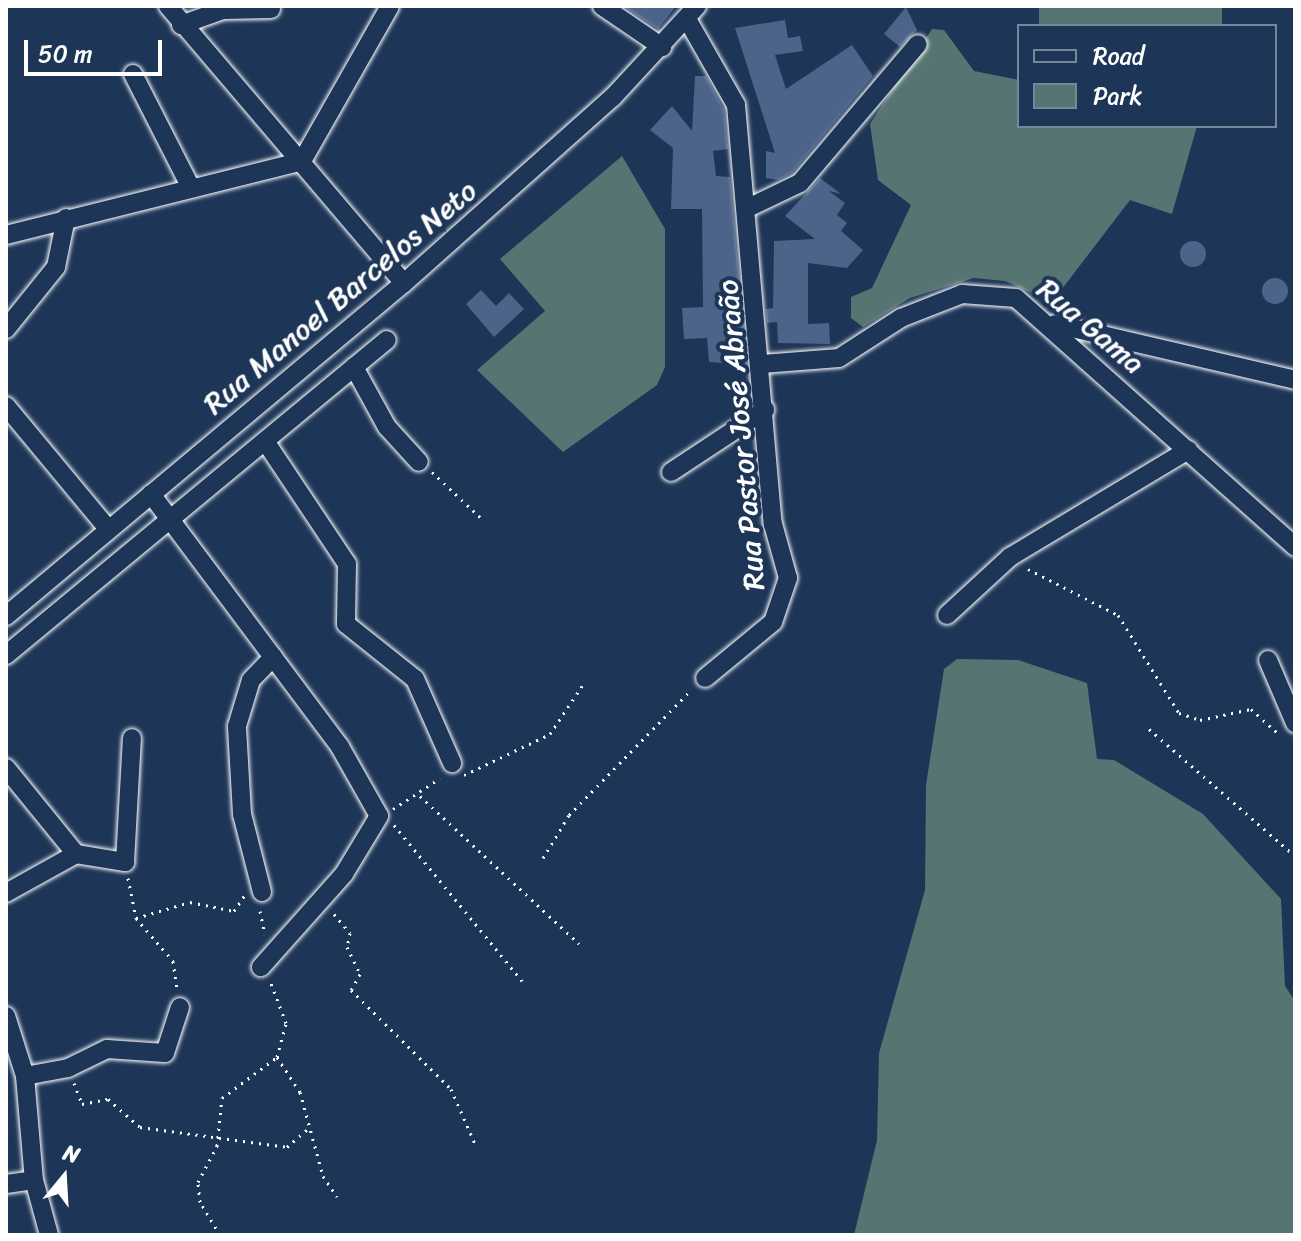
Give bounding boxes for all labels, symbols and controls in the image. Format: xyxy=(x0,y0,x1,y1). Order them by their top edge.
scale bar xyxy=(28,24,166,74)
legend xyxy=(1017,24,1277,128)
text: 50 m xyxy=(38,33,93,75)
text: Road xyxy=(1093,35,1144,77)
text: Park xyxy=(1093,75,1142,117)
street label: Rua Manoel Barcelos Neto xyxy=(196,172,484,422)
street label: Rua Gama xyxy=(1030,271,1152,381)
street label: Rua Pastor José Abraão xyxy=(709,278,773,592)
text: N xyxy=(58,1133,85,1175)
north arrow xyxy=(24,1137,104,1217)

